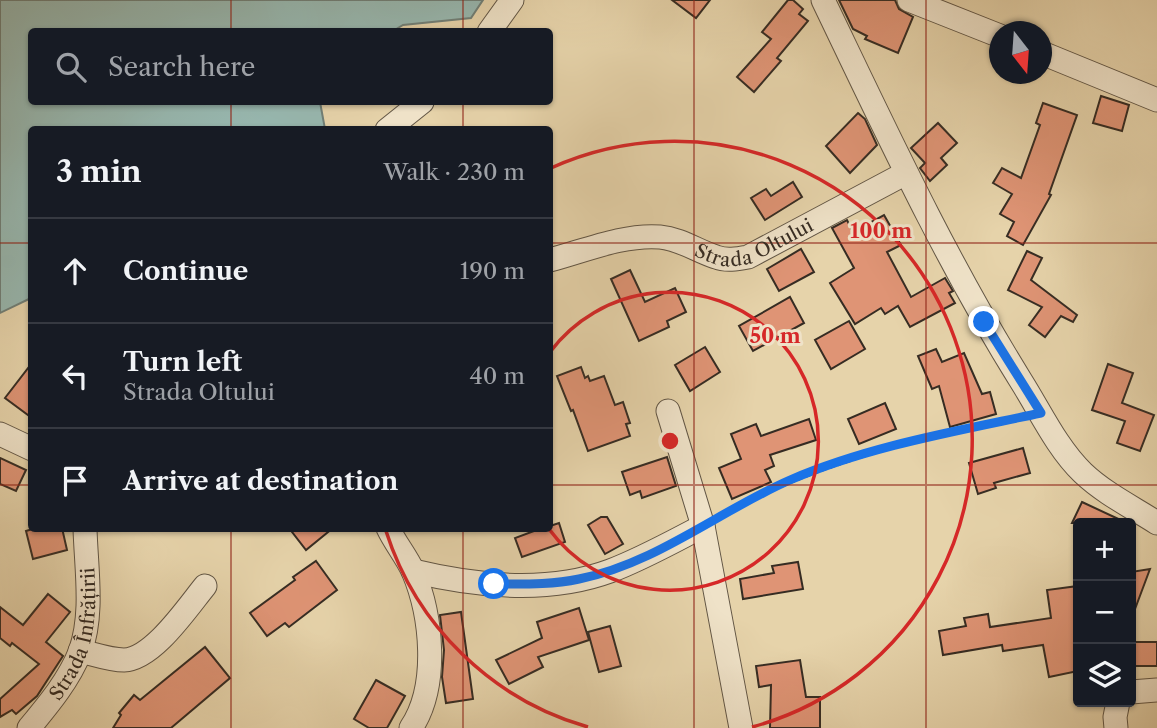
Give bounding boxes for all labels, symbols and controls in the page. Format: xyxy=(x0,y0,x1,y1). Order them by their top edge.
north arrow xyxy=(989,21,1052,84)
search box xyxy=(28,28,553,105)
icon: search xyxy=(52,48,90,86)
text: Search here xyxy=(108,51,255,83)
text: 3 min xyxy=(56,153,142,190)
text: Walk · 230 m xyxy=(383,158,525,186)
street label: Strada Oltului xyxy=(691,214,817,272)
text: 100 m xyxy=(850,218,912,243)
icon: ahead xyxy=(56,252,94,290)
text: Continue xyxy=(123,255,248,287)
text: 190 m xyxy=(460,257,525,285)
route end xyxy=(968,306,999,337)
text: 50 m xyxy=(749,323,801,348)
text: Turn left xyxy=(123,346,242,378)
icon: left xyxy=(56,357,94,395)
text: 40 m xyxy=(470,362,525,390)
text: Strada Oltului xyxy=(123,378,275,406)
centre of rings xyxy=(658,429,682,453)
icon: arrive xyxy=(56,462,94,500)
text: Arrive at destination xyxy=(123,465,398,497)
map controls xyxy=(1073,518,1136,707)
button: + xyxy=(1073,518,1136,581)
street label: Strada Înfrățirii xyxy=(44,567,100,705)
route start xyxy=(478,568,509,599)
button: − xyxy=(1073,581,1136,644)
button: layers xyxy=(1073,644,1136,707)

